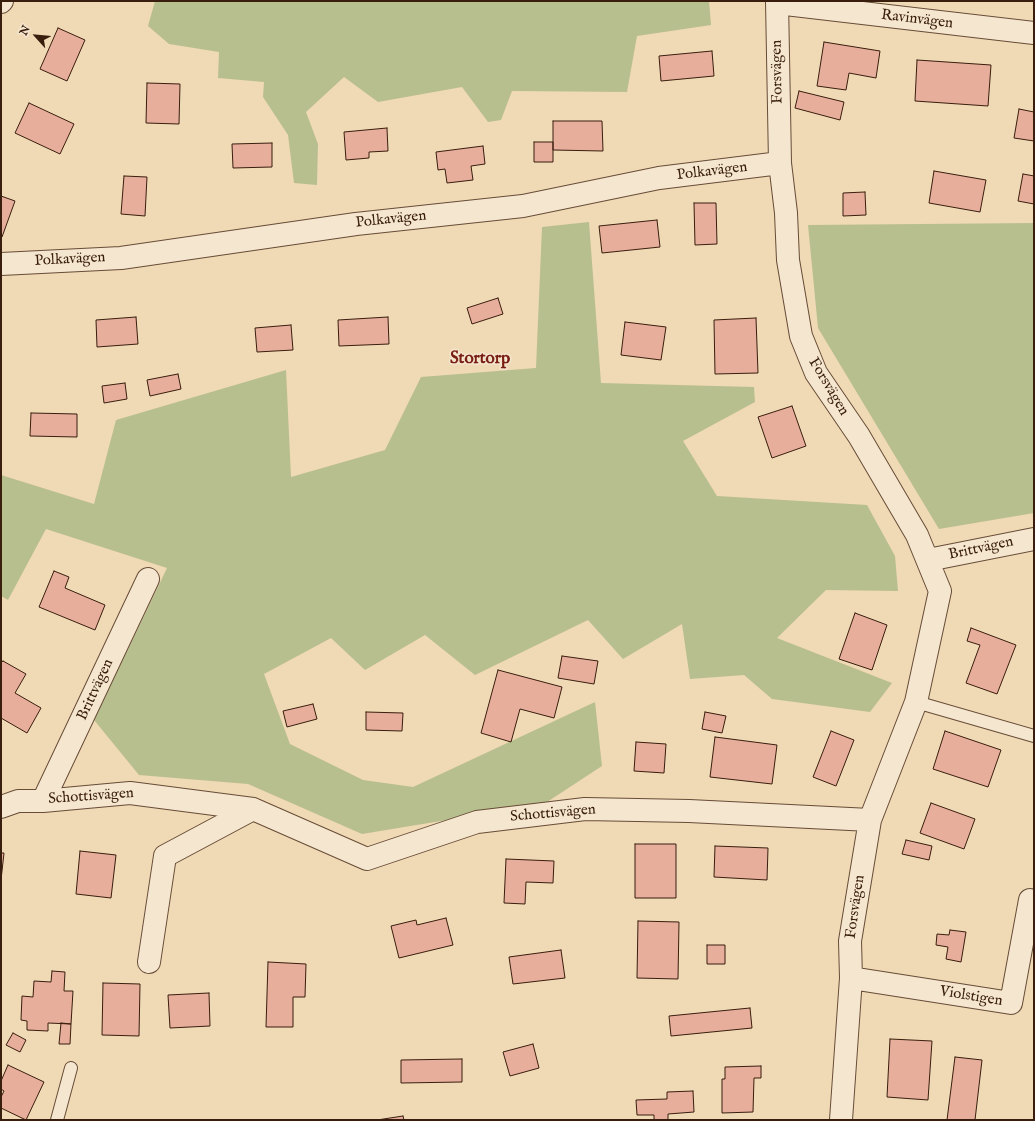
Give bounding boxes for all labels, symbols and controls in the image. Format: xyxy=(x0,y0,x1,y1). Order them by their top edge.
street label: Ravinvägen xyxy=(880,7,954,33)
north arrow xyxy=(16,16,56,56)
text: N xyxy=(17,23,34,38)
street label: Forsvägen xyxy=(768,40,788,104)
street label: Polkavägen xyxy=(676,159,748,185)
street label: Polkavägen xyxy=(355,207,427,233)
street label: Polkavägen xyxy=(34,249,106,271)
district label: Stortorp xyxy=(450,350,510,370)
street label: Forsvägen xyxy=(804,355,852,419)
street label: Brittvägen xyxy=(947,533,1015,565)
street label: Brittvägen xyxy=(74,656,118,724)
street label: Schottisvägen xyxy=(48,785,134,809)
street label: Schottisvägen xyxy=(509,801,597,827)
street label: Forsvägen xyxy=(843,874,869,940)
street label: Violstigen xyxy=(938,983,1004,1011)

